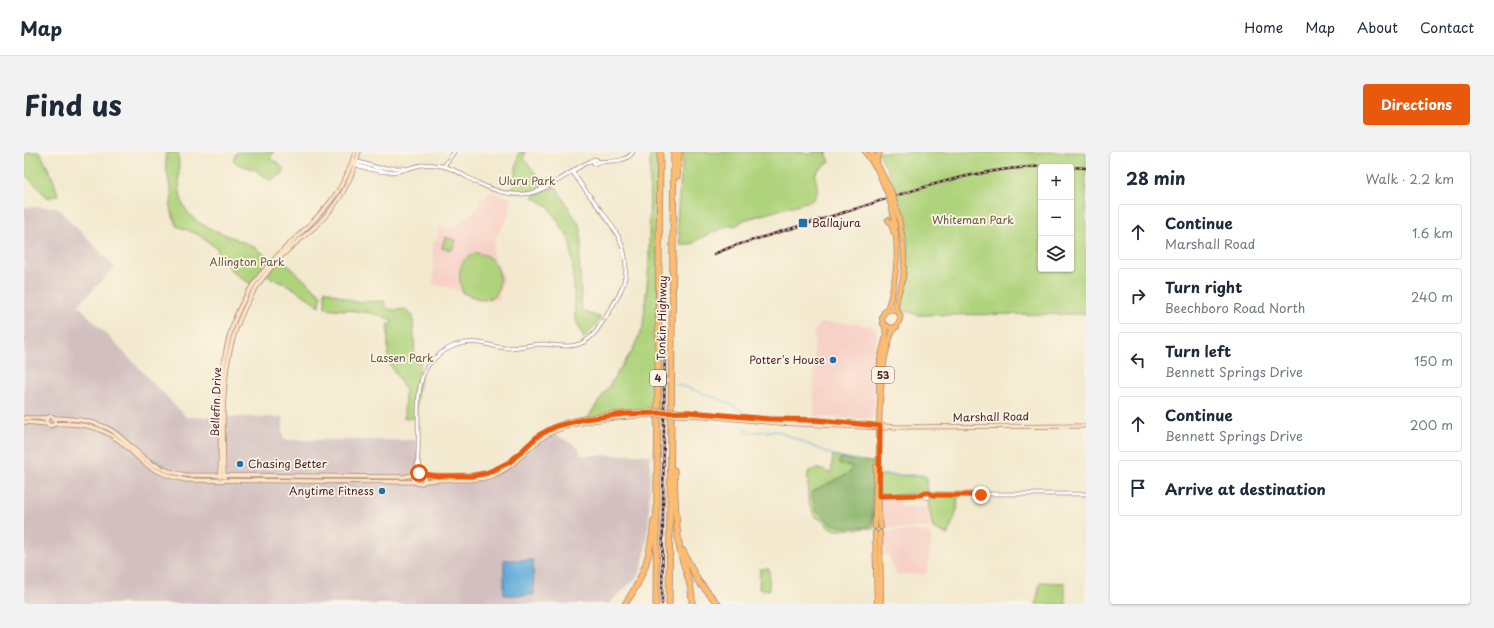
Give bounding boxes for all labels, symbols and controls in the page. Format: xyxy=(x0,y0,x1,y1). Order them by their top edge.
text: Map xyxy=(20,14,62,42)
text: Home xyxy=(1244,17,1283,38)
text: Map xyxy=(1305,17,1335,38)
text: About xyxy=(1357,17,1398,38)
text: Contact xyxy=(1420,17,1474,38)
text: Find us xyxy=(24,83,122,126)
button: Directions xyxy=(1363,84,1470,125)
map controls xyxy=(1038,164,1074,272)
button: + xyxy=(1038,164,1074,200)
text: 28 min xyxy=(1126,165,1185,191)
text: Walk · 2.2 km xyxy=(1365,169,1454,188)
park label: Uluru Park xyxy=(498,172,556,189)
button: − xyxy=(1038,200,1074,236)
park label: Whiteman Park xyxy=(932,211,1014,228)
text: Continue xyxy=(1165,211,1233,234)
place label: Ballajura xyxy=(812,214,861,231)
marker: Ballajura xyxy=(797,217,809,229)
icon: ahead xyxy=(1127,221,1149,243)
text: 1.6 km xyxy=(1412,223,1453,242)
text: Marshall Road xyxy=(1165,234,1255,253)
button: layers xyxy=(1038,236,1074,272)
park label: Allington Park xyxy=(209,253,285,270)
street label: Tonkin Highway xyxy=(652,275,671,361)
text: Turn right xyxy=(1165,275,1242,298)
icon: right xyxy=(1127,285,1149,307)
text: 240 m xyxy=(1411,287,1453,306)
text: Beechboro Road North xyxy=(1165,298,1305,317)
text: Turn left xyxy=(1165,339,1231,362)
park label: Lassen Park xyxy=(370,349,434,366)
icon: left xyxy=(1127,349,1149,371)
place label: Potter's House xyxy=(749,351,825,368)
text: 150 m xyxy=(1414,351,1453,370)
marker: Potter's House xyxy=(828,355,838,365)
text: Bennett Springs Drive xyxy=(1165,362,1303,381)
street label: Bellefin Drive xyxy=(206,366,225,437)
road number: 53 xyxy=(872,367,894,383)
road number: 4 xyxy=(650,370,666,386)
text: Continue xyxy=(1165,403,1233,426)
street label: Marshall Road xyxy=(953,407,1029,426)
icon: ahead xyxy=(1127,413,1149,435)
text: 200 m xyxy=(1410,415,1453,434)
text: Bennett Springs Drive xyxy=(1165,426,1303,445)
place label: Chasing Better xyxy=(248,455,328,472)
marker: Chasing Better xyxy=(235,459,245,469)
route start xyxy=(410,464,428,482)
icon: arrive xyxy=(1127,477,1149,499)
text: Arrive at destination xyxy=(1165,477,1326,500)
place label: Anytime Fitness xyxy=(289,482,374,499)
marker: Anytime Fitness xyxy=(377,486,387,496)
route end xyxy=(972,486,990,504)

